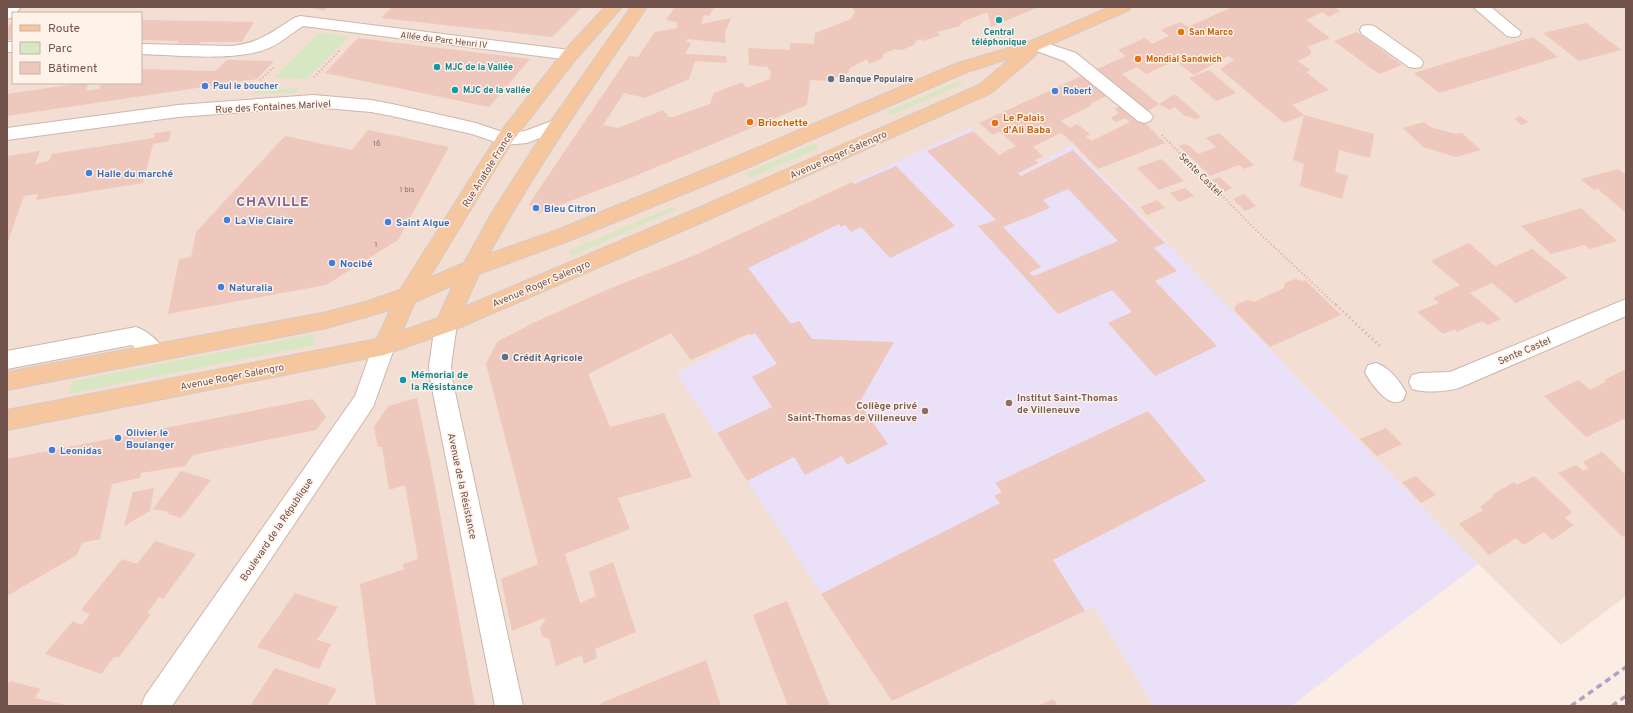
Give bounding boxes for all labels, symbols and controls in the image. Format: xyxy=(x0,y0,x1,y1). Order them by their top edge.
legend xyxy=(12,12,142,84)
marker: Central téléphonique xyxy=(994,15,1004,25)
text: Route xyxy=(48,21,80,37)
place label: Central téléphonique xyxy=(971,27,1027,48)
marker: San Marco xyxy=(1176,27,1186,37)
place label: San Marco xyxy=(1189,27,1233,38)
street label: Allée du Parc Henri IV xyxy=(400,30,488,51)
text: Parc xyxy=(48,41,72,57)
marker: Mondial Sandwich xyxy=(1133,54,1143,64)
place label: Mondial Sandwich xyxy=(1146,54,1222,65)
text: Bâtiment xyxy=(48,61,98,77)
marker: MJC de la Vallée xyxy=(432,62,442,72)
place label: MJC de la Vallée xyxy=(445,62,513,73)
marker: Banque Populaire xyxy=(826,74,836,84)
place label: Banque Populaire xyxy=(839,74,913,85)
marker: Paul le boucher xyxy=(200,81,210,91)
place label: Paul le boucher xyxy=(213,81,279,92)
marker: MJC de la vallée xyxy=(450,85,460,95)
place label: MJC de la vallée xyxy=(463,85,531,96)
marker: Robert xyxy=(1050,86,1060,96)
place label: Robert xyxy=(1063,86,1092,97)
street label: Rue des Fontaines Marivel xyxy=(215,98,331,117)
place label: Le Palais d'Ali Baba xyxy=(1003,112,1051,137)
marker: Briochette xyxy=(745,117,755,127)
place label: Briochette xyxy=(758,117,808,130)
marker: Le Palais d'Ali Baba xyxy=(990,118,1000,128)
street label: Avenue Roger Salengro xyxy=(788,128,890,183)
street label: Rue Anatole France xyxy=(460,130,517,210)
house number: 16 xyxy=(373,139,381,149)
street label: Sente Castel xyxy=(1175,151,1224,200)
marker: Halle du marché xyxy=(84,168,94,178)
place label: Halle du marché xyxy=(97,168,174,181)
house number: 1 bis xyxy=(399,185,415,195)
district label: CHAVILLE xyxy=(236,194,310,211)
marker: Bleu Citron xyxy=(531,203,541,213)
place label: Bleu Citron xyxy=(544,203,596,216)
marker: La Vie Claire xyxy=(222,215,232,225)
place label: La Vie Claire xyxy=(235,215,294,228)
marker: Saint Algue xyxy=(383,217,393,227)
place label: Saint Algue xyxy=(396,217,450,230)
house number: 1 xyxy=(375,240,377,250)
marker: Nocibé xyxy=(327,258,337,268)
place label: Nocibé xyxy=(340,258,373,271)
street label: Avenue Roger Salengro xyxy=(491,258,593,311)
marker: Naturalia xyxy=(216,282,226,292)
place label: Naturalia xyxy=(229,282,273,295)
street label: Sente Castel xyxy=(1496,334,1553,368)
marker: Crédit Agricole xyxy=(500,352,510,362)
place label: Crédit Agricole xyxy=(513,352,583,365)
street label: Avenue Roger Salengro xyxy=(179,361,286,394)
place label: Mémorial de la Résistance xyxy=(411,369,474,394)
marker: Mémorial de la Résistance xyxy=(398,375,408,385)
place label: Institut Saint-Thomas de Villeneuve xyxy=(1017,392,1118,417)
marker: Institut Saint-Thomas de Villeneuve xyxy=(1004,398,1014,408)
place label: Collège privé Saint-Thomas de Villeneuve xyxy=(787,400,917,425)
marker: Collège privé Saint-Thomas de Villeneuve xyxy=(920,406,930,416)
place label: Olivier le Boulanger xyxy=(126,427,175,452)
street label: Avenue de la Résistance xyxy=(444,432,479,541)
marker: Olivier le Boulanger xyxy=(113,433,123,443)
marker: Leonidas xyxy=(47,445,57,455)
place label: Leonidas xyxy=(60,445,102,458)
street label: Boulevard de la République xyxy=(238,476,317,584)

